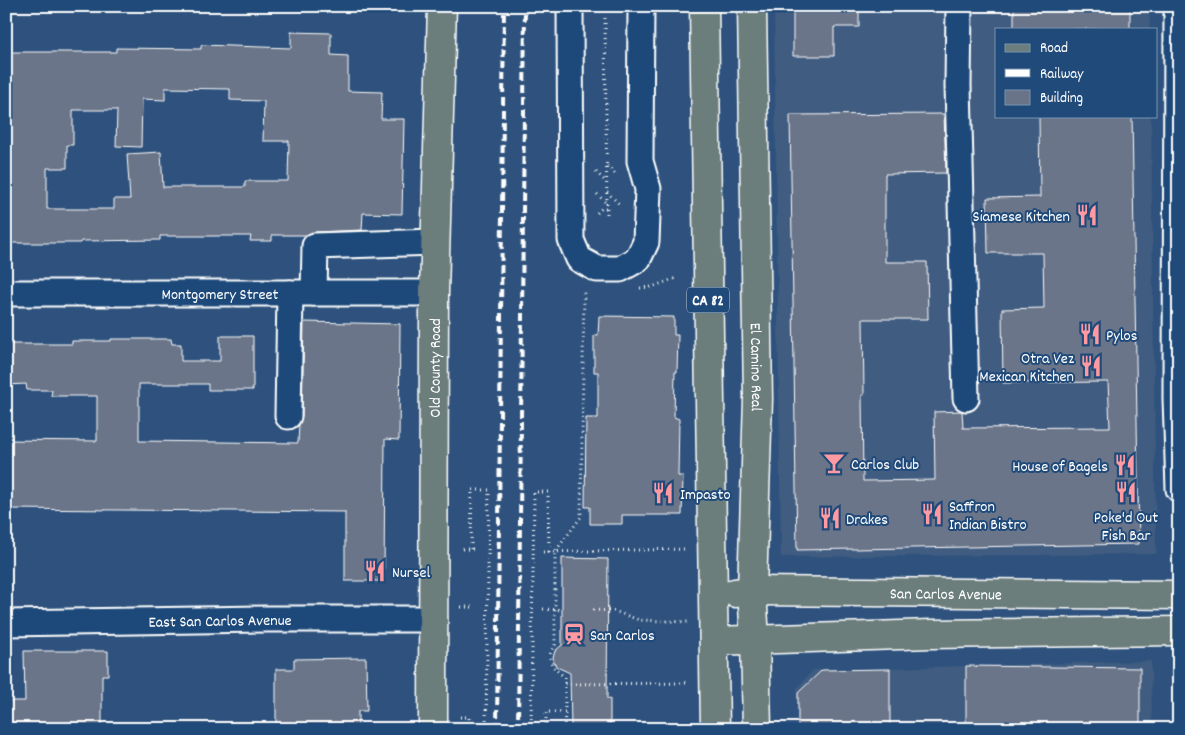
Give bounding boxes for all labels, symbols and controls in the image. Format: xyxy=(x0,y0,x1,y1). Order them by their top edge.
legend xyxy=(995,28,1158,118)
text: Road xyxy=(1040,38,1068,60)
text: Railway xyxy=(1040,64,1084,86)
text: Building xyxy=(1040,88,1083,110)
restaurant icon: Siamese Kitchen xyxy=(1074,202,1100,228)
place label: Siamese Kitchen xyxy=(973,206,1070,229)
street label: Montgomery Street xyxy=(161,284,279,307)
road number: CA 82 xyxy=(687,288,729,312)
street label: Old County Road xyxy=(425,318,448,418)
restaurant icon: Pylos xyxy=(1077,321,1103,347)
street label: El Camino Real xyxy=(743,323,767,412)
place label: Pylos xyxy=(1106,325,1138,348)
place label: Otra Vez Mexican Kitchen xyxy=(979,348,1074,389)
restaurant icon: Otra Vez Mexican Kitchen xyxy=(1078,353,1104,379)
bar icon: Carlos Club xyxy=(821,450,847,476)
restaurant icon: House of Bagels xyxy=(1112,452,1138,478)
place label: Carlos Club xyxy=(851,454,919,477)
place label: House of Bagels xyxy=(1012,456,1108,479)
restaurant icon: Poke'd Out Fish Bar xyxy=(1113,479,1139,505)
restaurant icon: Impasto xyxy=(650,480,676,506)
place label: Impasto xyxy=(680,484,731,507)
place label: Saffron Indian Bistro xyxy=(949,496,1027,537)
restaurant icon: Saffron Indian Bistro xyxy=(919,501,945,527)
restaurant icon: Drakes xyxy=(817,505,843,531)
place label: Poke'd Out Fish Bar xyxy=(1094,507,1158,548)
place label: Drakes xyxy=(846,509,888,532)
restaurant icon: Nursel xyxy=(362,558,388,584)
place label: Nursel xyxy=(392,562,431,585)
street label: San Carlos Avenue xyxy=(890,583,1002,607)
street label: East San Carlos Avenue xyxy=(148,610,292,635)
station icon: San Carlos xyxy=(561,621,587,647)
place label: San Carlos xyxy=(590,625,655,648)

